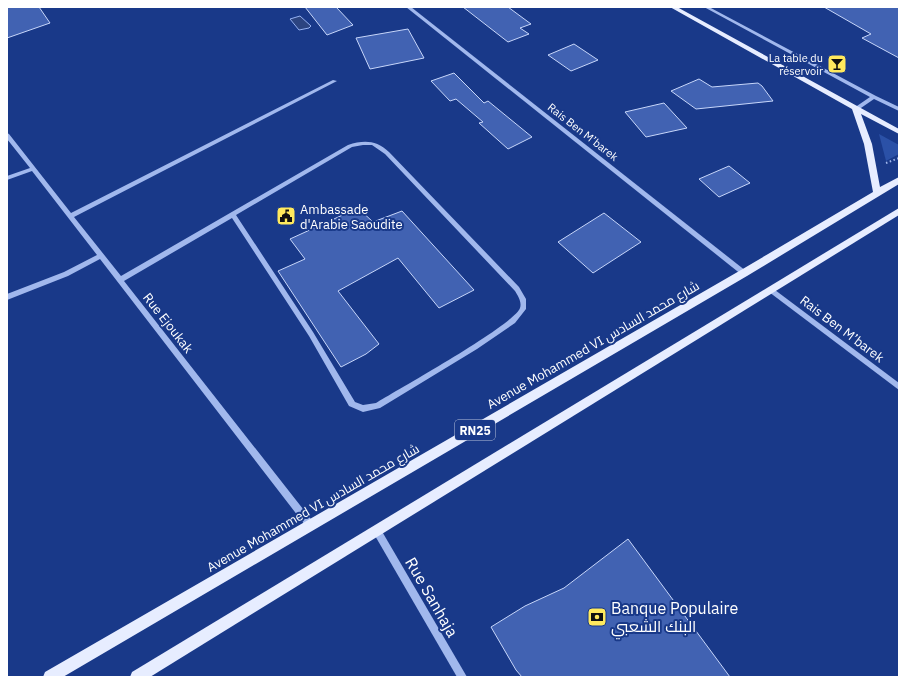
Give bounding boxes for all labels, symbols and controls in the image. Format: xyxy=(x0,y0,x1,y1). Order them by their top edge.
place label: La table du réservoir xyxy=(769,51,823,78)
bar icon: La table du réservoir xyxy=(826,53,848,75)
street label: Rais Ben M’barek xyxy=(545,100,621,164)
place label: Ambassade d'Arabie Saoudite xyxy=(300,201,403,233)
public building icon: Ambassade d'Arabie Saoudite xyxy=(275,205,297,227)
street label: Avenue Mohammed VI شارع محمد السادس xyxy=(484,277,702,413)
street label: Rue Ejoukak xyxy=(139,289,197,357)
street label: Rais Ben M’barek xyxy=(796,292,888,366)
road number: RN25 xyxy=(455,420,495,440)
street label: Avenue Mohammed VI شارع محمد السادس xyxy=(204,440,422,576)
street label: Rue Sanhaja xyxy=(401,553,463,641)
place label: Banque Populaire البنك الشعبي xyxy=(611,598,738,640)
bank icon: Banque Populaire البنك الشعبي xyxy=(586,606,608,628)

